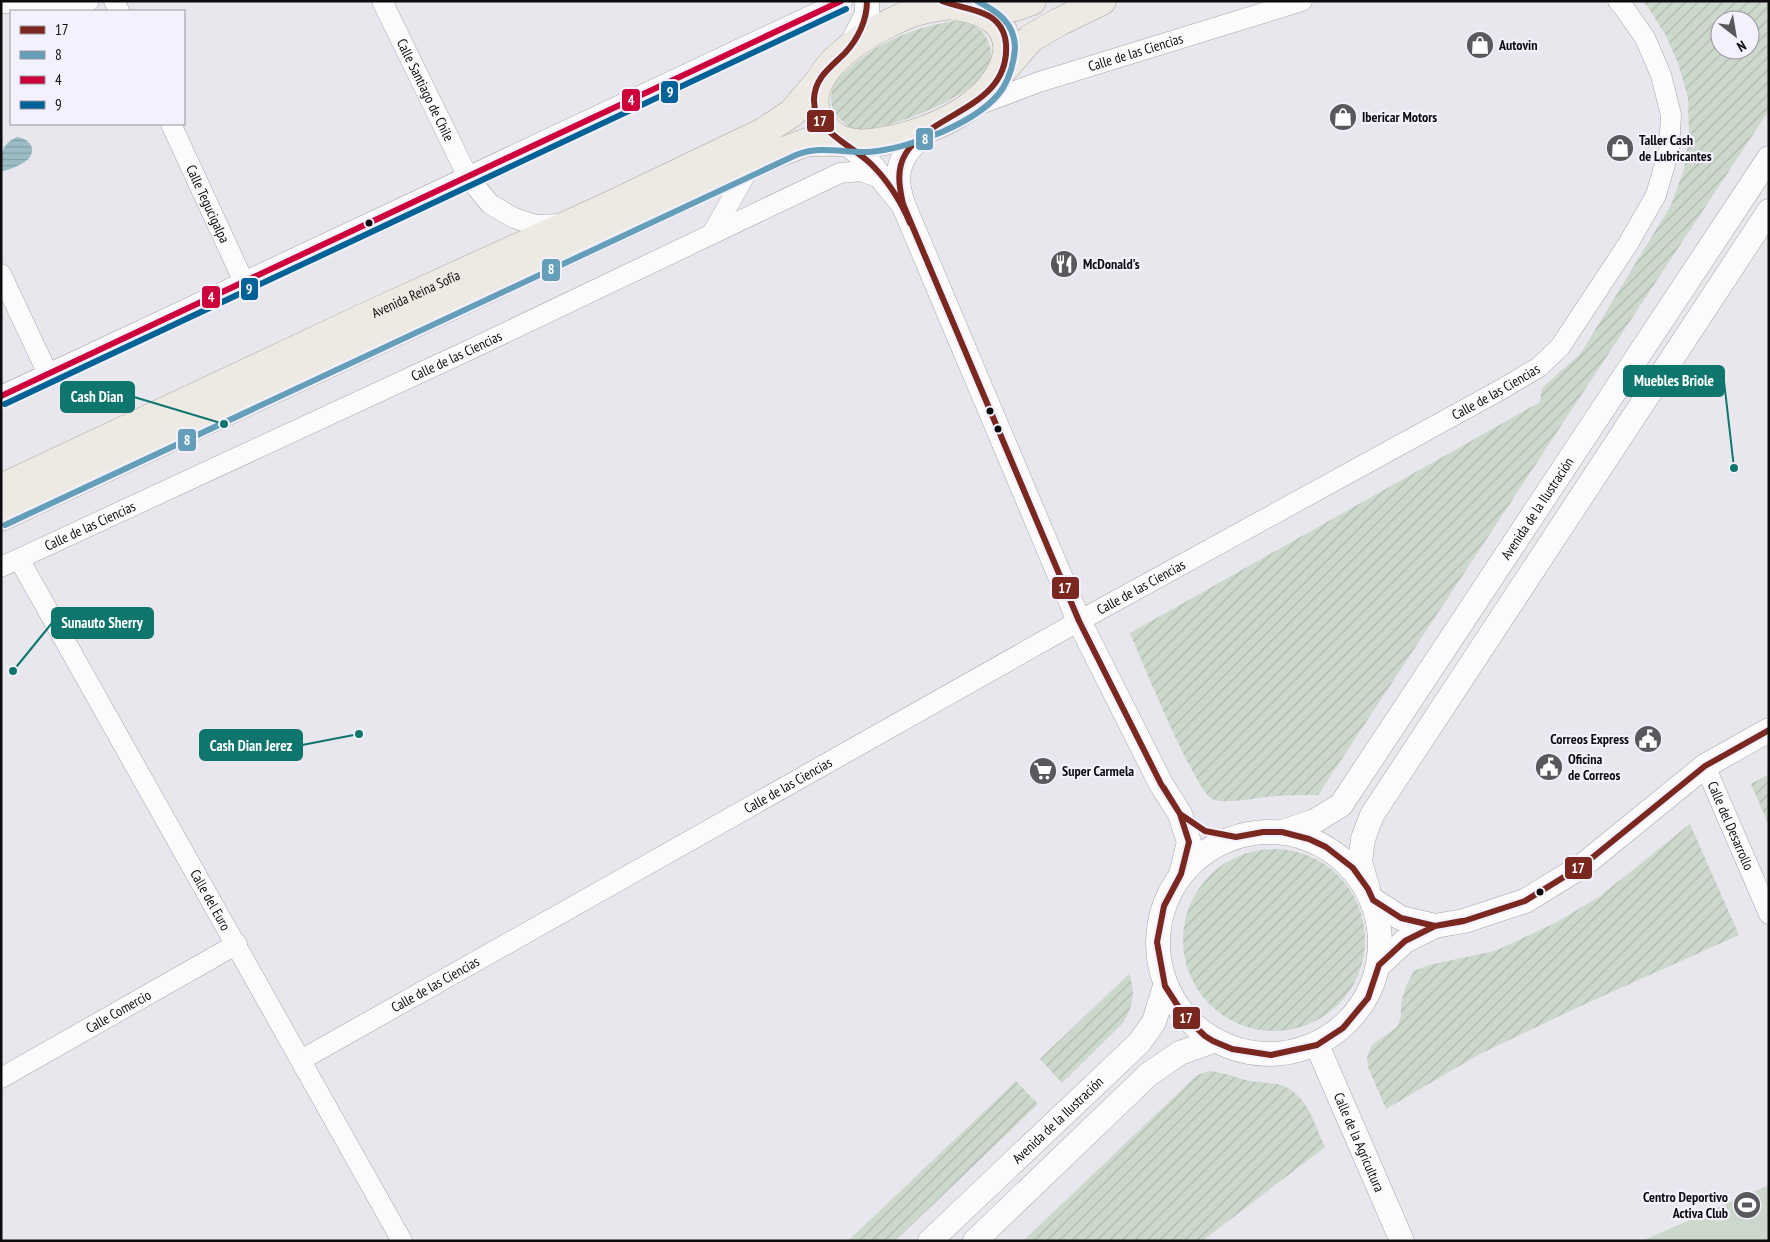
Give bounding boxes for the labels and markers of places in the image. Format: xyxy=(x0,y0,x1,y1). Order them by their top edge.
shop icon: Autovin xyxy=(1465,30,1495,60)
place label: Autovin xyxy=(1498,36,1537,54)
shop icon: Ibericar Motors xyxy=(1328,102,1358,132)
place label: Ibericar Motors xyxy=(1362,108,1437,126)
place label: Taller Cash de Lubricantes xyxy=(1639,131,1712,165)
shop icon: Taller Cash de Lubricantes xyxy=(1605,133,1635,163)
unlabelled marker xyxy=(364,218,374,228)
restaurant icon: McDonald's xyxy=(1049,249,1079,279)
place label: McDonald's xyxy=(1083,255,1140,273)
callout: Muebles Briole xyxy=(1624,366,1724,396)
callout: Cash Dian xyxy=(61,382,134,412)
unlabelled marker xyxy=(985,406,995,416)
unlabelled marker xyxy=(993,424,1003,434)
callout: Sunauto Sherry xyxy=(52,608,153,638)
public building icon: Correos Express xyxy=(1633,724,1663,754)
callout: Cash Dian Jerez xyxy=(200,730,302,760)
place label: Correos Express xyxy=(1550,730,1629,748)
place label: Oficina de Correos xyxy=(1568,750,1621,784)
public building icon: Oficina de Correos xyxy=(1534,752,1564,782)
supermarket icon: Super Carmela xyxy=(1028,756,1058,786)
place label: Super Carmela xyxy=(1062,762,1134,780)
unlabelled marker xyxy=(1535,887,1545,897)
place label: Centro Deportivo Activa Club xyxy=(1643,1188,1728,1222)
sports icon: Centro Deportivo Activa Club xyxy=(1732,1190,1762,1220)

